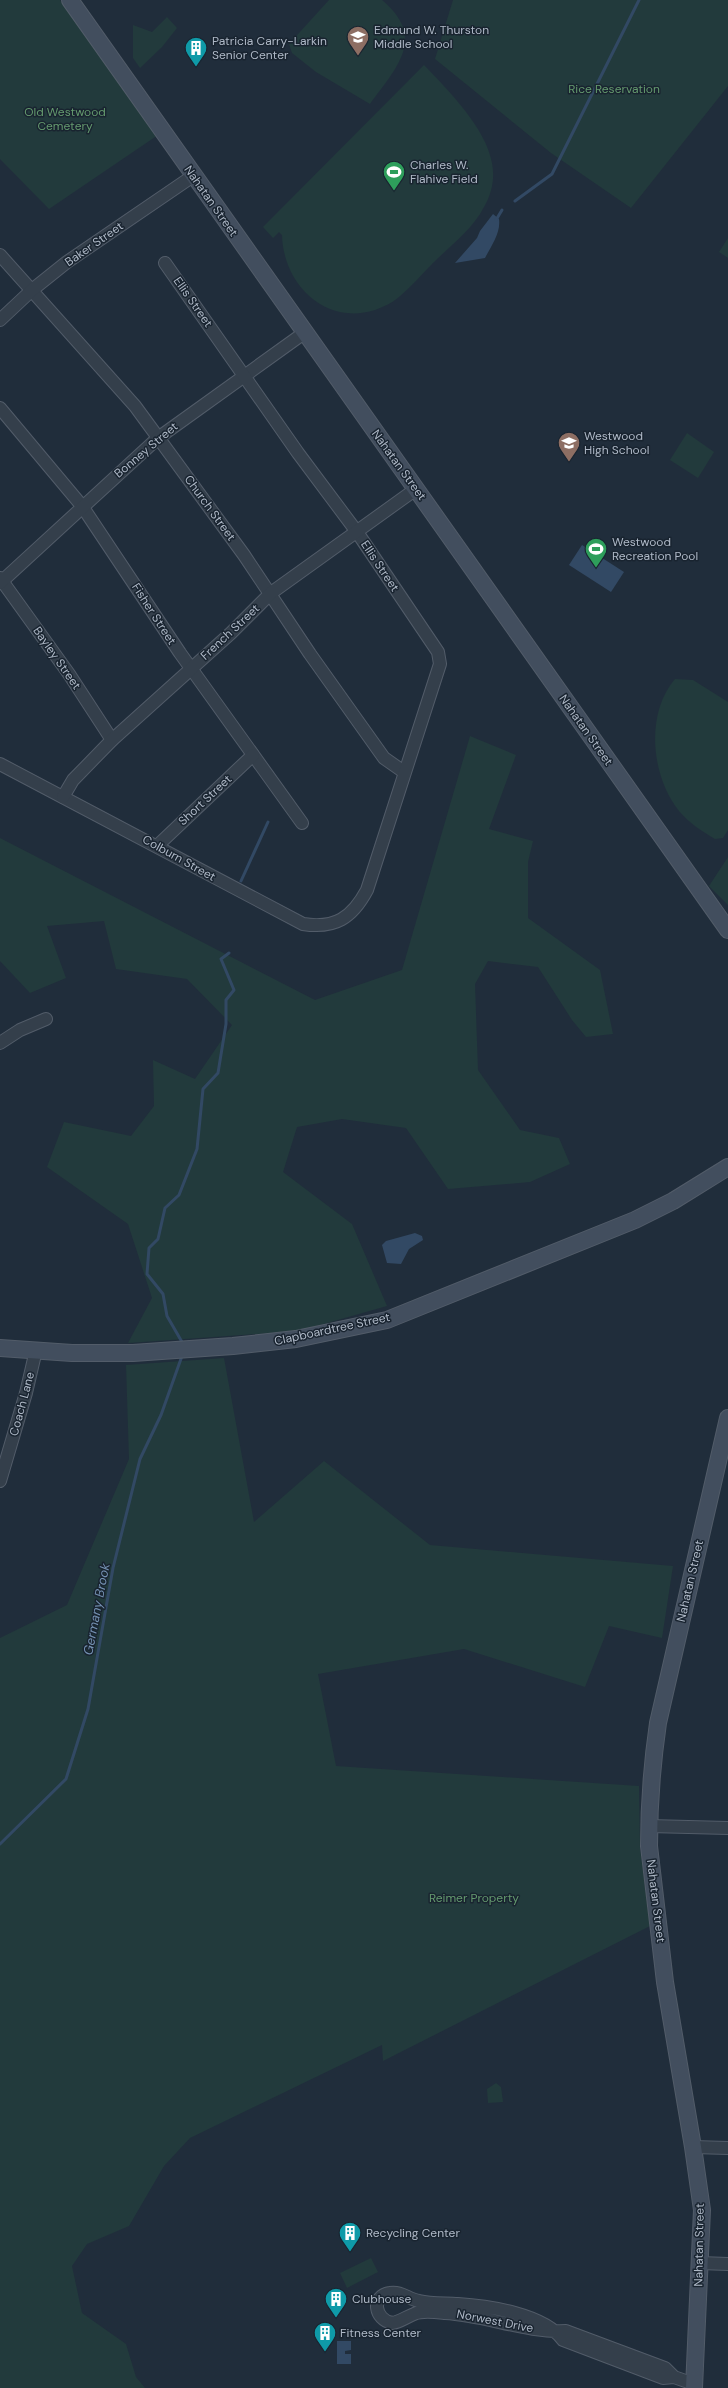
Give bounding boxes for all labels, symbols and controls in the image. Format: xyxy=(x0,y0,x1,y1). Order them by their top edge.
place label: Edmund W. Thurston Middle School xyxy=(374,22,489,52)
school or university icon: Edmund W. Thurston Middle School xyxy=(345,24,371,57)
place label: Patricia Carry-Larkin Senior Center xyxy=(212,33,327,63)
building icon: Patricia Carry-Larkin Senior Center xyxy=(183,35,209,68)
park label: Rice Reservation xyxy=(568,81,660,97)
park label: Old Westwood Cemetery xyxy=(24,104,106,134)
place label: Charles W. Flahive Field xyxy=(410,157,478,187)
sports icon: Charles W. Flahive Field xyxy=(381,159,407,192)
street label: Nahatan Street xyxy=(181,162,242,240)
street label: Baker Street xyxy=(62,218,127,270)
street label: Ellis Street xyxy=(170,274,216,331)
street label: Bonney Street xyxy=(111,418,181,481)
street label: Nahatan Street xyxy=(368,427,430,504)
place label: Westwood High School xyxy=(584,428,649,458)
school or university icon: Westwood High School xyxy=(556,430,582,463)
street label: Church Street xyxy=(181,472,239,544)
place label: Westwood Recreation Pool xyxy=(612,534,698,564)
sports icon: Westwood Recreation Pool xyxy=(583,536,609,569)
street label: Ellis Street xyxy=(357,537,403,595)
street label: Fisher Street xyxy=(128,580,180,648)
street label: French Street xyxy=(197,600,263,664)
street label: Bayley Street xyxy=(29,623,85,693)
street label: Nahatan Street xyxy=(556,691,617,769)
street label: Short Street xyxy=(175,771,235,829)
street label: Colburn Street xyxy=(140,831,219,885)
street label: Clapboardtree Street xyxy=(273,1309,392,1349)
street label: Coach Lane xyxy=(6,1370,38,1438)
street label: Nahatan Street xyxy=(673,1538,707,1623)
water label: Germany Brook xyxy=(79,1561,114,1657)
street label: Nahatan Street xyxy=(643,1859,669,1944)
park label: Reimer Property xyxy=(429,1890,519,1906)
street label: Nahatan Street xyxy=(690,2203,708,2287)
building icon: Recycling Center xyxy=(337,2220,363,2253)
place label: Recycling Center xyxy=(366,2225,460,2241)
building icon: Clubhouse xyxy=(323,2286,349,2319)
place label: Clubhouse xyxy=(352,2291,412,2307)
street label: Norwest Drive xyxy=(455,2306,535,2336)
building icon: Fitness Center xyxy=(312,2320,338,2353)
place label: Fitness Center xyxy=(340,2325,422,2341)

